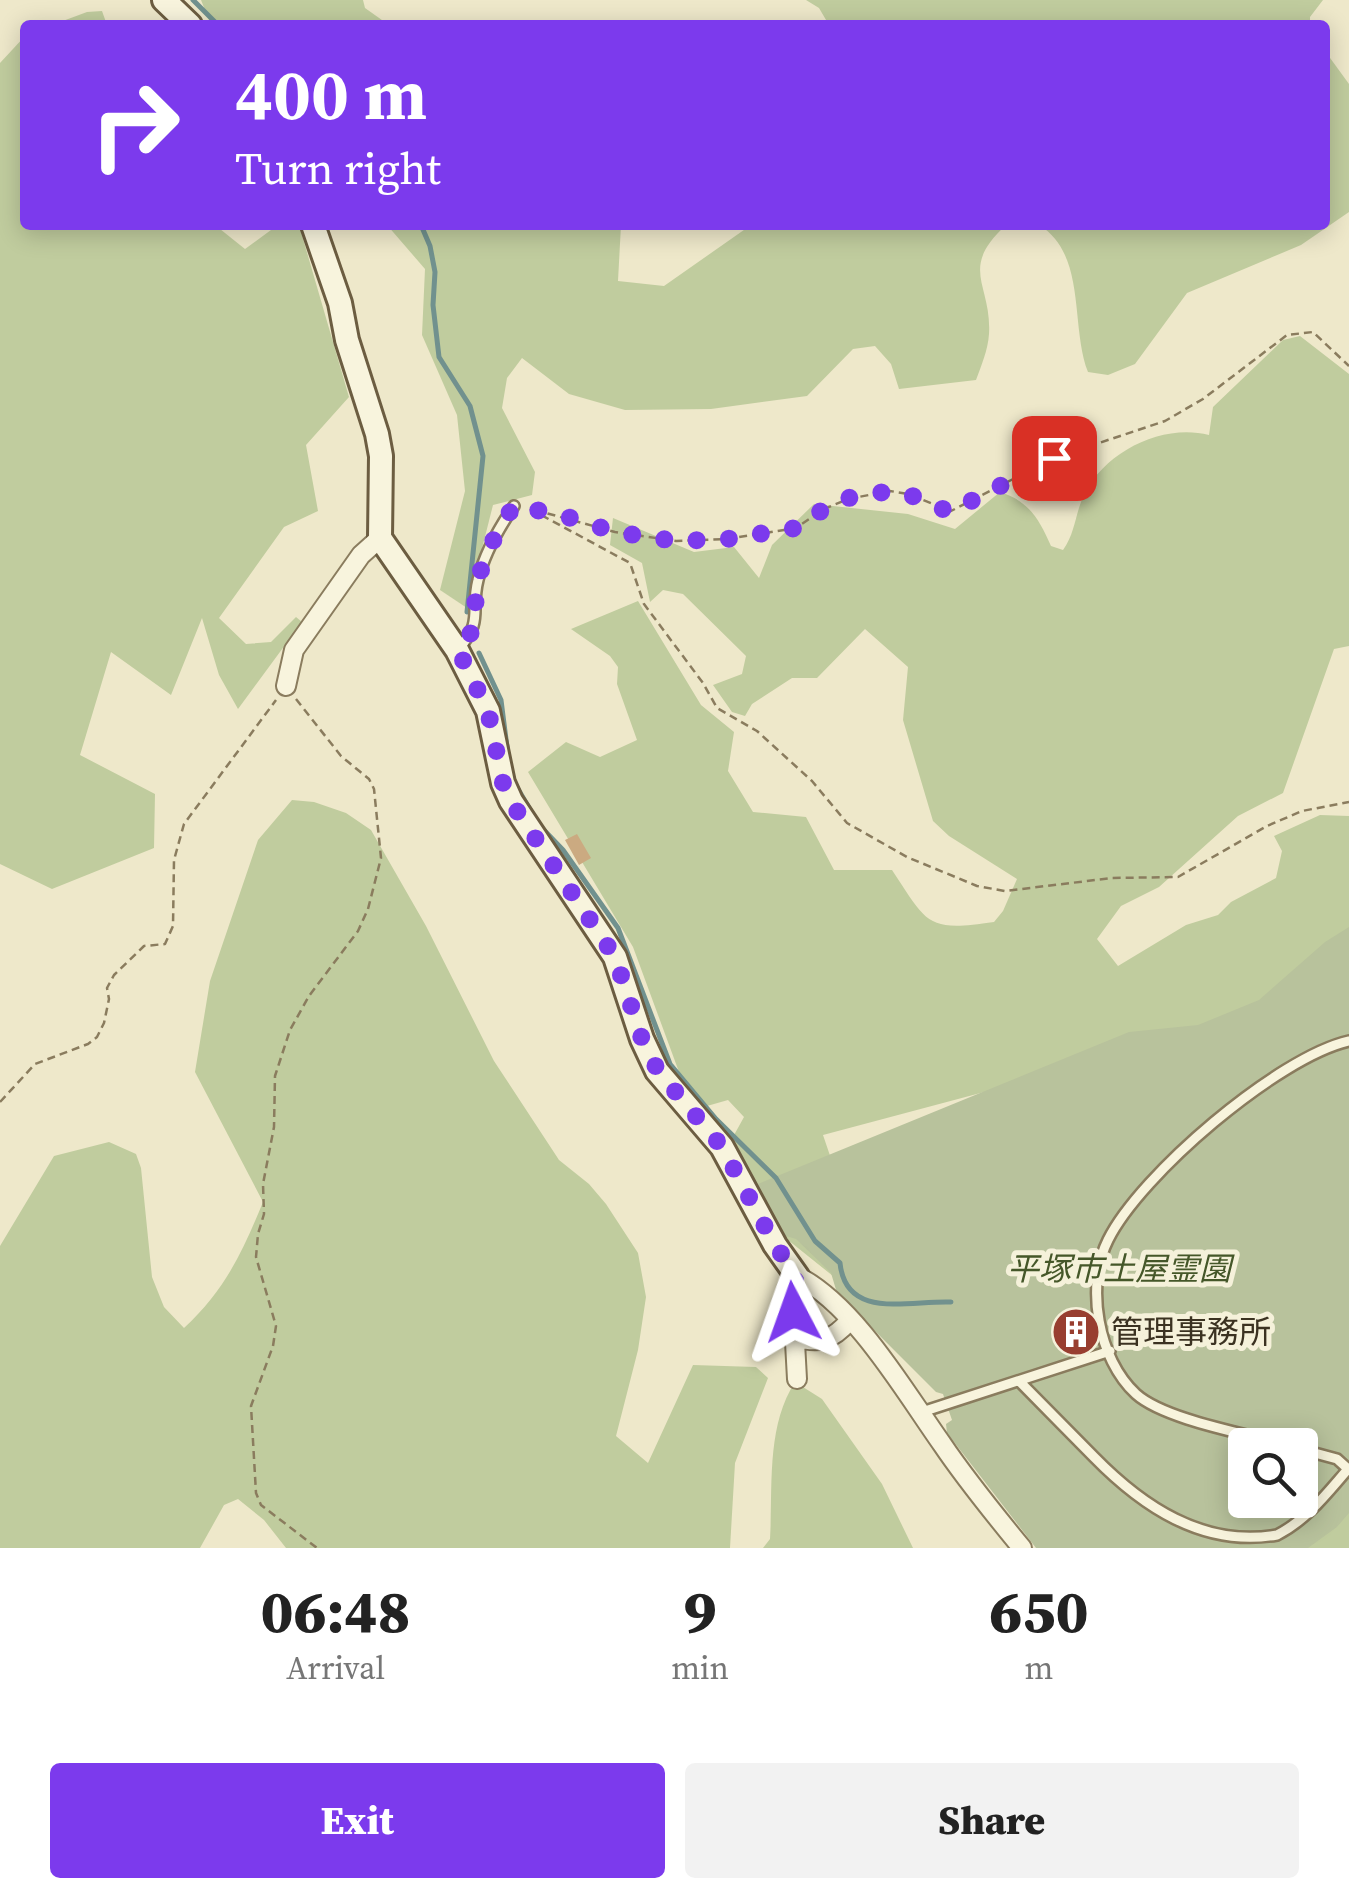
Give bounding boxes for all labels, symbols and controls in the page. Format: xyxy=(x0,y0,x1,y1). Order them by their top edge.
text: 400 m xyxy=(235,46,427,142)
icon: right xyxy=(70,60,200,190)
text: Turn right xyxy=(235,137,441,199)
pin xyxy=(1012,416,1097,501)
icon: arrive xyxy=(1027,431,1082,486)
park label: 平塚市土屋霊園 xyxy=(1007,1247,1235,1291)
position arrow xyxy=(741,1260,845,1364)
building icon: 管理事務所 xyxy=(1050,1306,1102,1358)
place label: 管理事務所 xyxy=(1111,1310,1271,1354)
map controls xyxy=(1228,1428,1318,1518)
button: search xyxy=(1228,1428,1318,1518)
text: 06:48 xyxy=(260,1570,411,1652)
text: 9 xyxy=(683,1570,717,1652)
text: 650 xyxy=(989,1570,1089,1652)
text: Arrival xyxy=(286,1646,385,1690)
text: min xyxy=(671,1646,729,1690)
text: m xyxy=(1025,1646,1053,1690)
button: Exit xyxy=(50,1763,665,1878)
button: Share xyxy=(685,1763,1299,1878)

